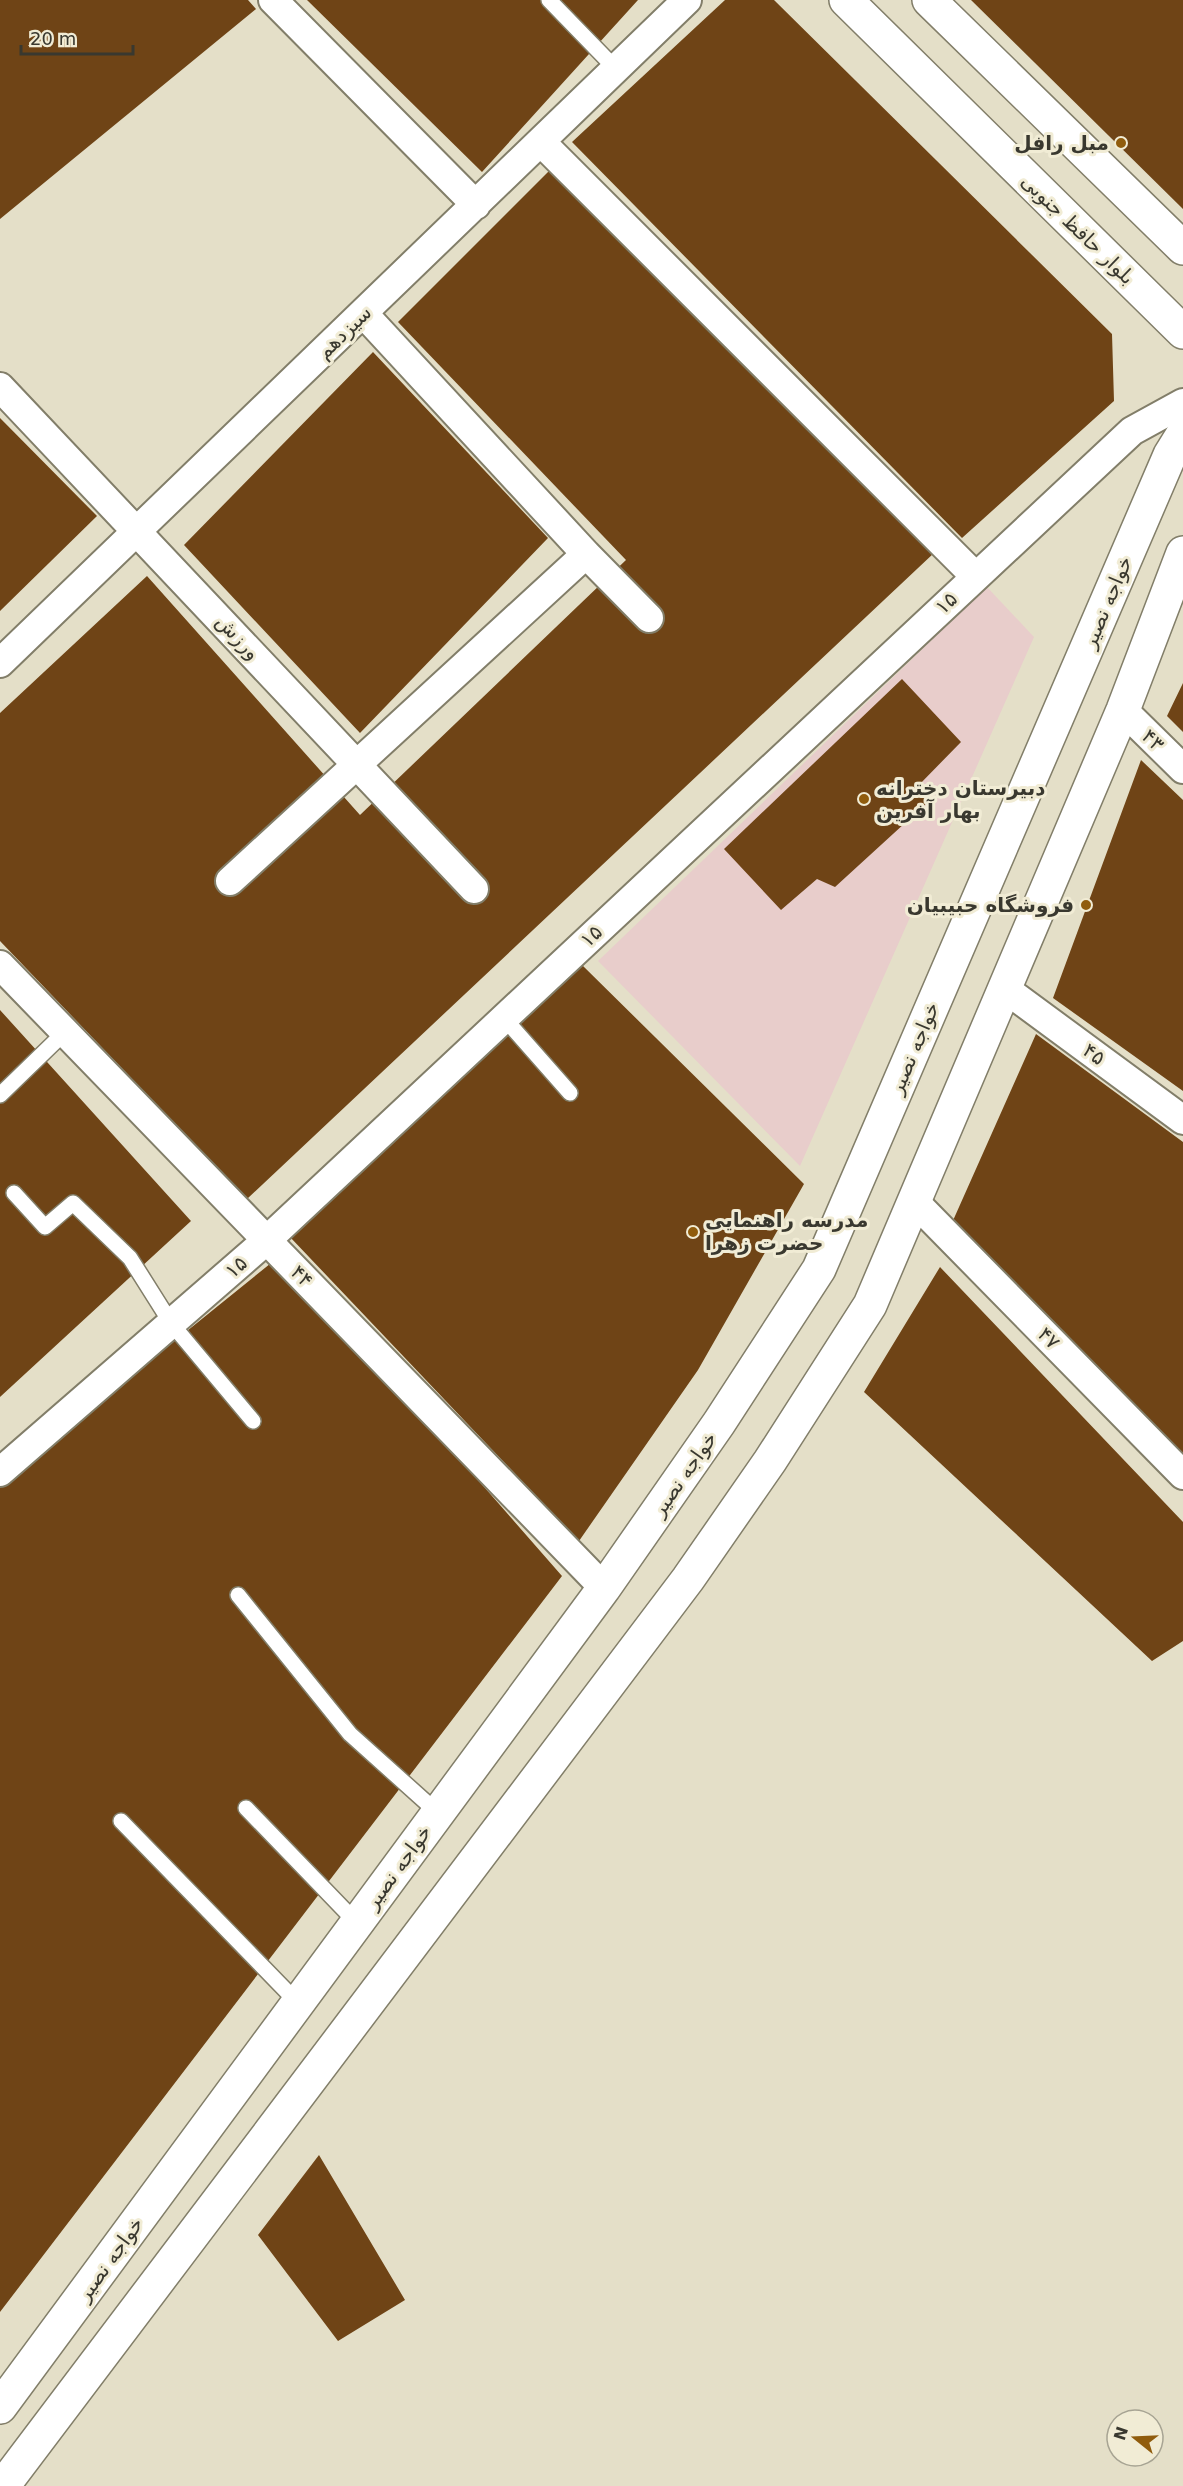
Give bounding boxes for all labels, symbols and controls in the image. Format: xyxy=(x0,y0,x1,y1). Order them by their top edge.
scale bar xyxy=(21,18,134,56)
text: 20 m xyxy=(30,28,76,49)
place label: مبل رافل xyxy=(1014,131,1109,155)
marker: مبل رافل xyxy=(1114,136,1128,150)
street label: بلوار حافظ جنوبی xyxy=(1016,169,1140,289)
street label: سیزدهم xyxy=(312,300,376,364)
street label: خواجه نصیر xyxy=(1076,552,1137,653)
street label: ۱۵ xyxy=(930,587,962,619)
street label: ورزش xyxy=(211,609,265,665)
street label: ۴۳ xyxy=(1137,724,1169,756)
place label: دبیرستان دخترانه بهار آفرین xyxy=(876,776,1046,823)
marker: دبیرستان دخترانه بهار آفرین xyxy=(857,792,871,806)
place label: فروشگاه حبیبیان xyxy=(907,893,1074,917)
marker: فروشگاه حبیبیان xyxy=(1079,898,1093,912)
street label: ۱۵ xyxy=(575,920,607,952)
street label: خواجه نصیر xyxy=(883,998,944,1099)
street label: ۴۵ xyxy=(1078,1038,1110,1070)
place label: مدرسه راهنمایی حضرت زهرا xyxy=(705,1208,868,1255)
marker: مدرسه راهنمایی حضرت زهرا xyxy=(686,1225,700,1239)
street label: ۱۵ xyxy=(220,1251,252,1283)
street label: ۴۴ xyxy=(286,1260,318,1292)
street label: ۴۷ xyxy=(1033,1322,1065,1354)
street label: خواجه نصیر xyxy=(646,1427,722,1522)
street label: خواجه نصیر xyxy=(359,1820,436,1914)
street label: خواجه نصیر xyxy=(71,2212,148,2306)
north arrow xyxy=(1105,2408,1165,2468)
text: N xyxy=(1110,2424,1132,2443)

